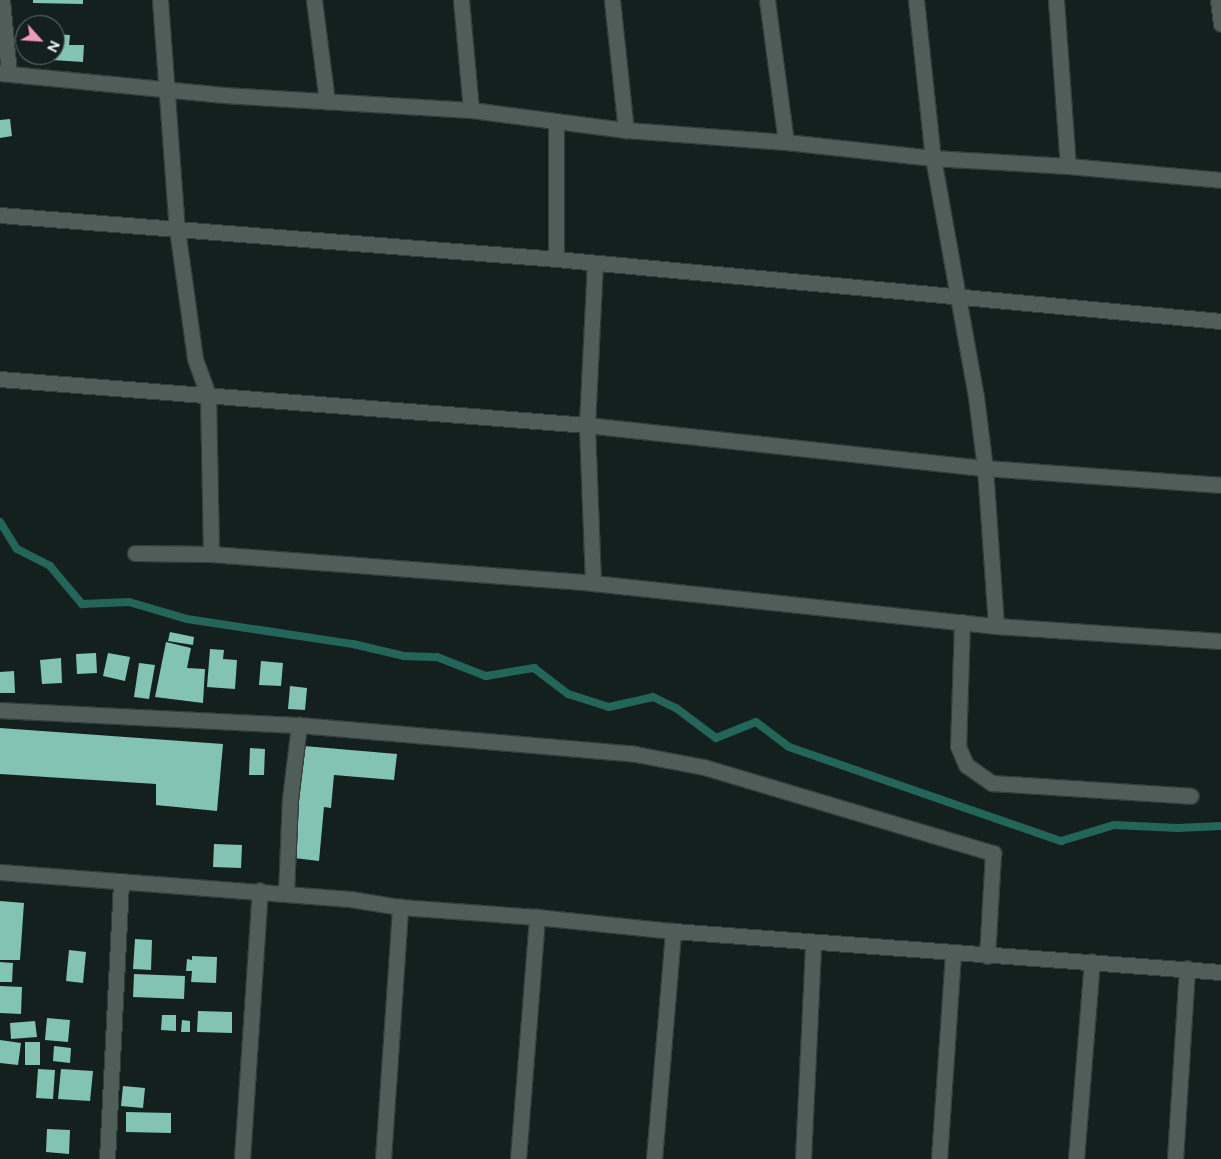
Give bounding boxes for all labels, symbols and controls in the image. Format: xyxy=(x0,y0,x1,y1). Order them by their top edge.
north arrow xyxy=(15,15,65,65)
text: N xyxy=(43,38,63,55)

